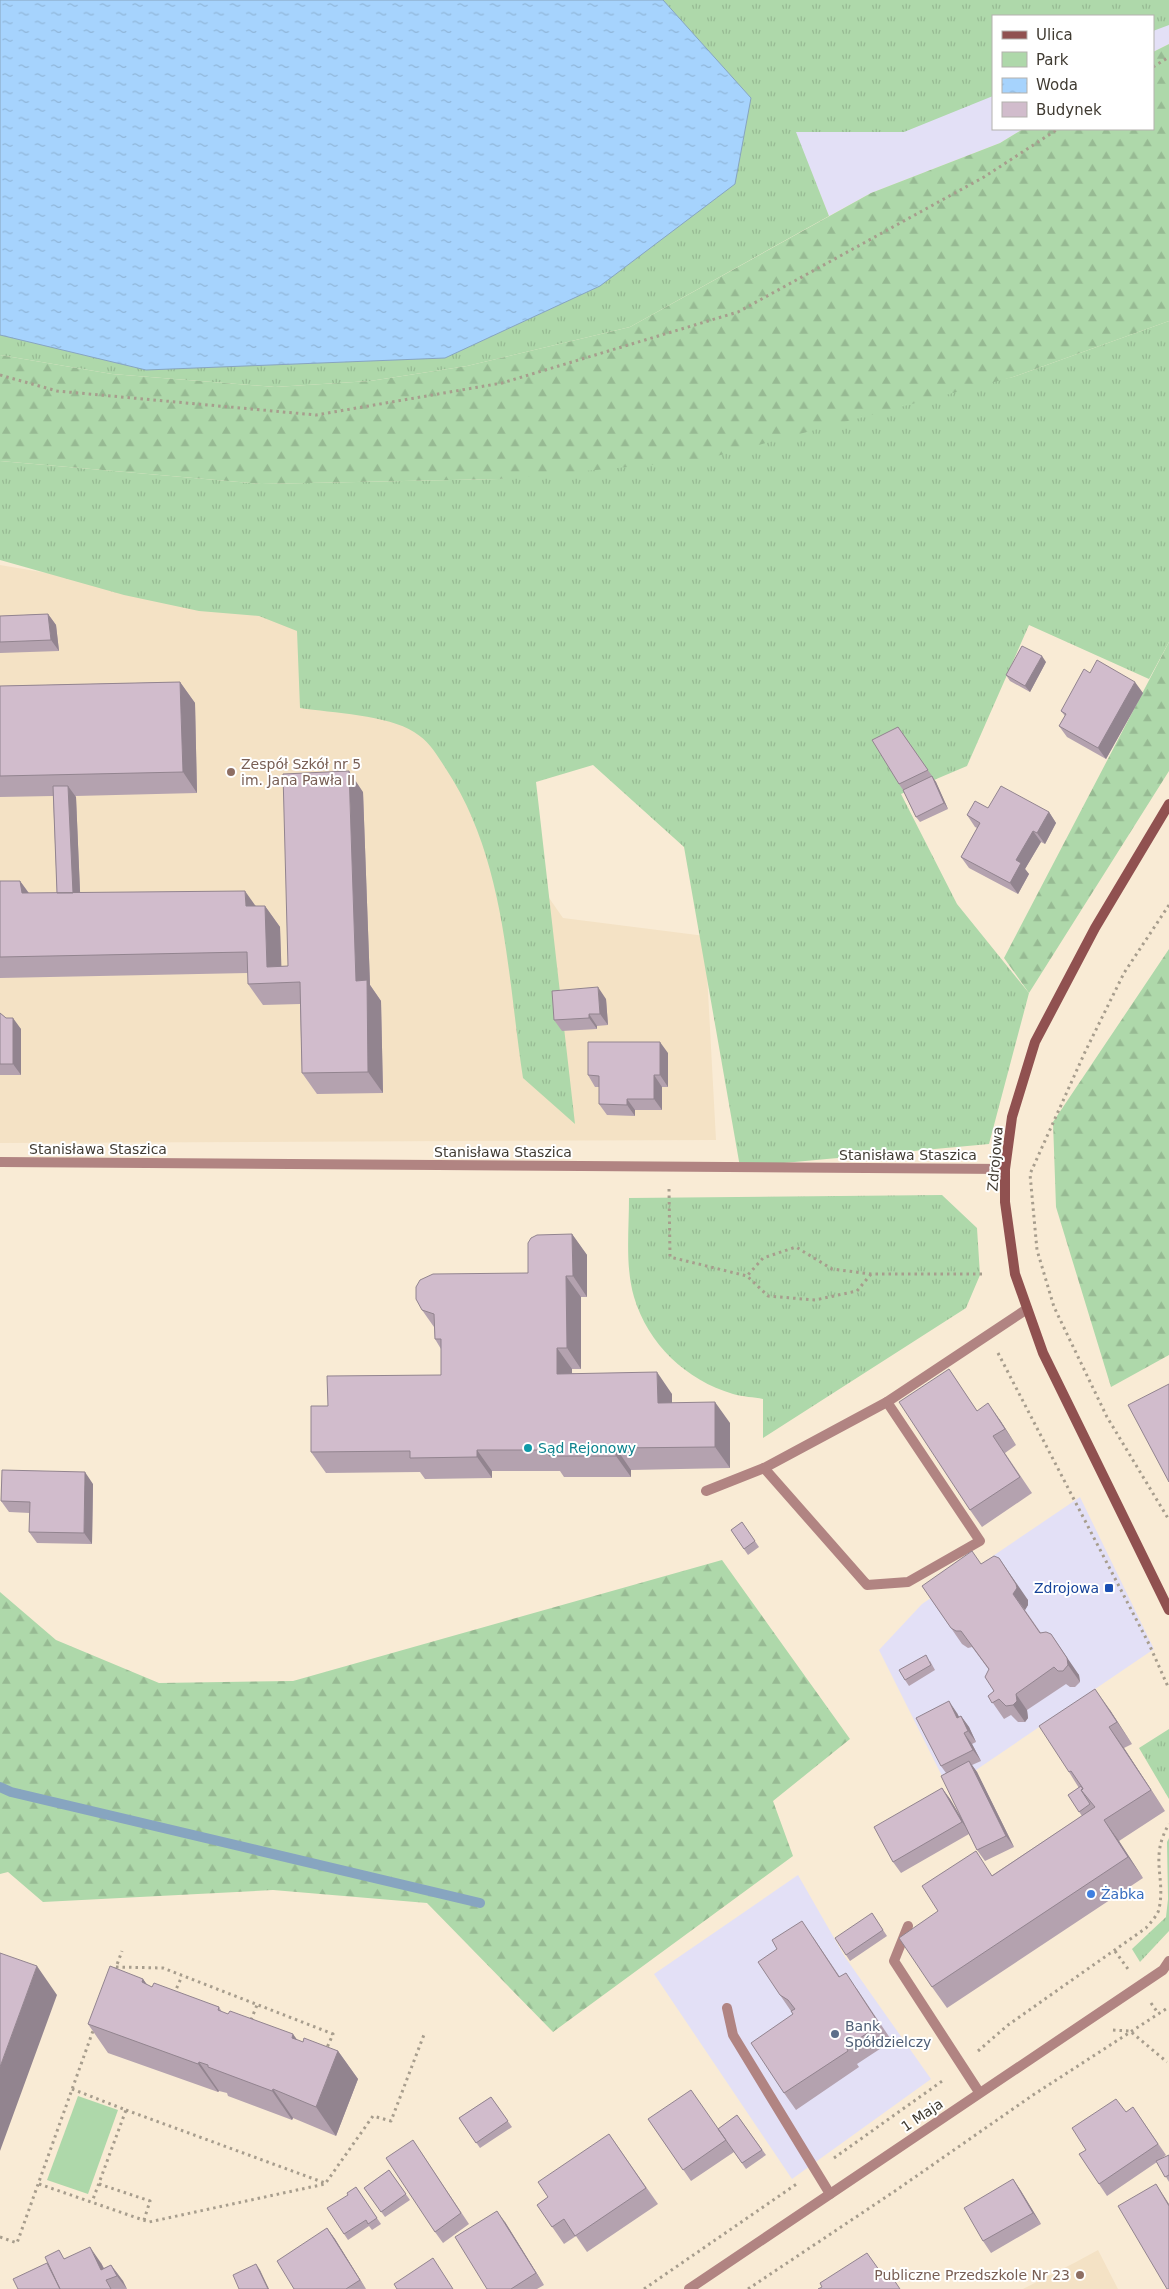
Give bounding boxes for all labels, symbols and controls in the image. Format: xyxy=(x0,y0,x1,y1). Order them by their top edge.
legend xyxy=(992,15,1154,130)
text: Ulica xyxy=(1036,26,1073,44)
text: Park xyxy=(1036,51,1069,69)
text: Woda xyxy=(1036,76,1078,94)
text: Budynek xyxy=(1036,101,1102,119)
place label: Zespół Szkół nr 5 im. Jana Pawła II xyxy=(241,756,361,788)
marker: Zespół Szkół nr 5 im. Jana Pawła II xyxy=(225,766,237,778)
street label: Zdrojowa xyxy=(984,1126,1006,1192)
street label: Stanisława Staszica xyxy=(29,1141,167,1157)
street label: Stanisława Staszica xyxy=(434,1144,572,1160)
street label: Stanisława Staszica xyxy=(839,1147,977,1163)
place label: Sąd Rejonowy xyxy=(538,1440,636,1456)
marker: Sąd Rejonowy xyxy=(522,1442,534,1454)
place label: Zdrojowa xyxy=(1034,1580,1099,1596)
marker: Zdrojowa xyxy=(1103,1582,1115,1594)
place label: Żabka xyxy=(1101,1885,1145,1902)
marker: Żabka xyxy=(1085,1888,1097,1900)
place label: Bank Spółdzielczy xyxy=(845,2018,931,2050)
marker: Bank Spółdzielczy xyxy=(829,2028,841,2040)
street label: 1 Maja xyxy=(898,2095,946,2135)
place label: Publiczne Przedszkole Nr 23 xyxy=(874,2267,1070,2283)
marker: Publiczne Przedszkole Nr 23 xyxy=(1074,2269,1086,2281)

